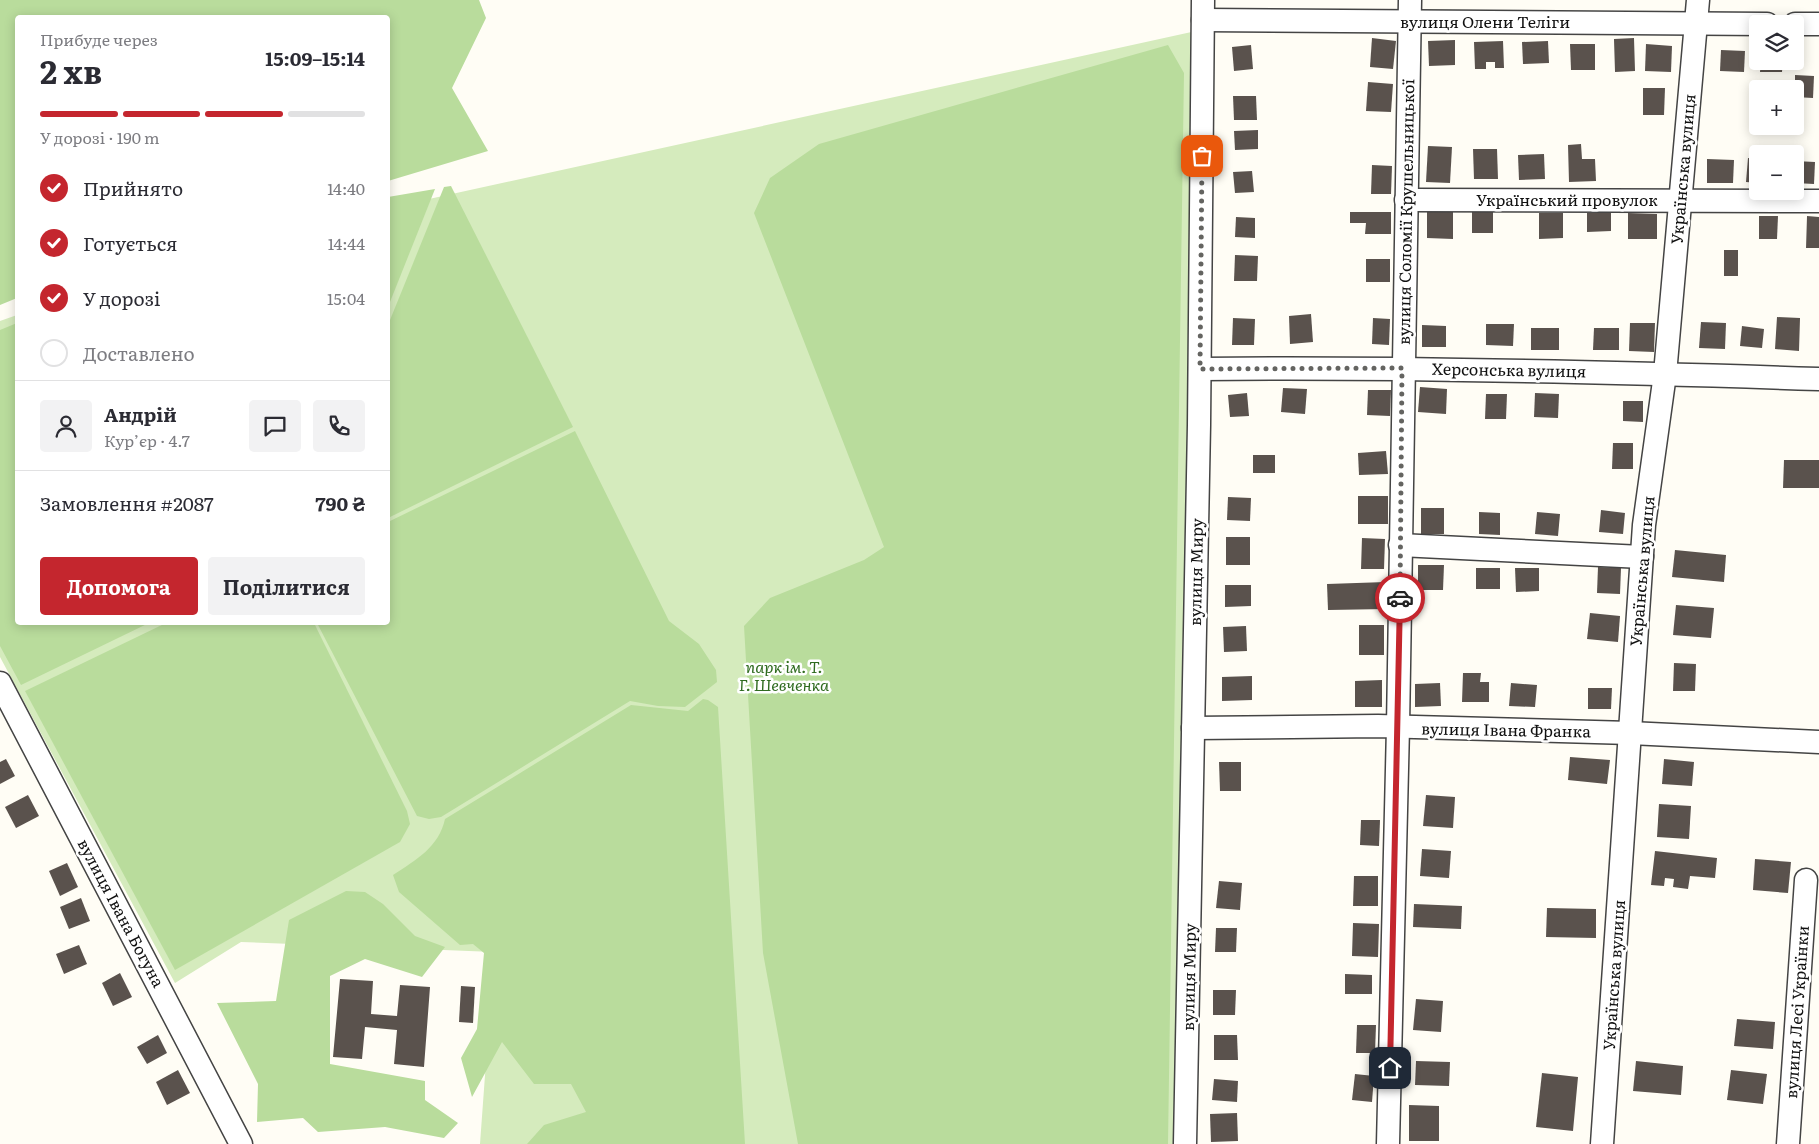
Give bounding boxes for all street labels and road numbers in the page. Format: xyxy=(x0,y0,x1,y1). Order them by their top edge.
street label: вулиця Олени Теліги xyxy=(1400,9,1570,33)
street label: вулиця Соломії Крушельницької xyxy=(1391,79,1419,345)
street label: Українська вулиця xyxy=(1663,93,1701,245)
street label: Український провулок xyxy=(1476,187,1658,211)
street label: Херсонська вулиця xyxy=(1432,356,1586,382)
street label: Українська вулиця xyxy=(1622,495,1660,647)
street label: вулиця Миру xyxy=(1182,517,1208,626)
street label: вулиця Івана Франка xyxy=(1421,716,1591,742)
street label: вулиця Івана Богуна xyxy=(72,834,171,992)
street label: Українська вулиця xyxy=(1596,899,1630,1051)
street label: вулиця Миру xyxy=(1175,922,1201,1031)
street label: вулиця Лесі Українки xyxy=(1778,925,1814,1099)

